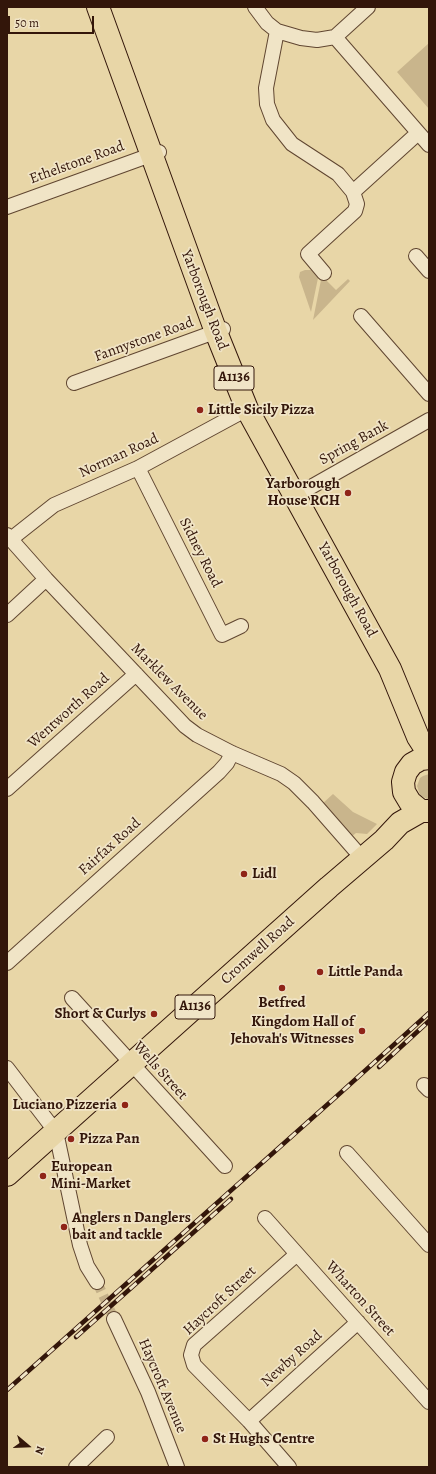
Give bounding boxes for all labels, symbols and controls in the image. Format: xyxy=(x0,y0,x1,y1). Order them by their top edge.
scale bar xyxy=(10,8,96,34)
text: 50 m xyxy=(15,15,39,31)
street label: Ethelstone Road xyxy=(27,137,127,189)
street label: Yarborough Road xyxy=(177,247,231,353)
street label: Fannystone Road xyxy=(92,314,196,366)
road number: A1136 xyxy=(214,366,254,390)
place label: Little Sicily Pizza xyxy=(208,401,314,419)
marker: Little Sicily Pizza xyxy=(195,405,205,415)
street label: Spring Bank xyxy=(316,417,392,469)
street label: Norman Road xyxy=(76,430,162,482)
place label: Yarborough House RCH xyxy=(266,475,340,510)
marker: Yarborough House RCH xyxy=(343,488,353,498)
street label: Sidney Road xyxy=(175,515,225,591)
street label: Yarborough Road xyxy=(313,539,381,641)
street label: Marklew Avenue xyxy=(127,640,211,724)
street label: Wentworth Road xyxy=(25,670,113,752)
street label: Fairfax Road xyxy=(75,815,145,879)
place label: Lidl xyxy=(252,865,276,883)
marker: Lidl xyxy=(239,869,249,879)
street label: Cromwell Road xyxy=(217,913,299,989)
place label: Little Panda xyxy=(328,963,403,981)
marker: Little Panda xyxy=(315,967,325,977)
marker: Betfred xyxy=(277,983,287,993)
place label: Betfred xyxy=(258,994,306,1012)
road number: A1136 xyxy=(175,995,215,1019)
place label: Short & Curlys xyxy=(55,1005,146,1023)
marker: Short & Curlys xyxy=(149,1009,159,1019)
place label: Kingdom Hall of Jehovah's Witnesses xyxy=(231,1013,354,1048)
marker: Kingdom Hall of Jehovah's Witnesses xyxy=(357,1026,367,1036)
street label: Wells Street xyxy=(129,1038,191,1104)
place label: Luciano Pizzeria xyxy=(13,1096,117,1114)
marker: Luciano Pizzeria xyxy=(120,1100,130,1110)
place label: Pizza Pan xyxy=(79,1130,140,1148)
marker: Pizza Pan xyxy=(66,1134,76,1144)
place label: European Mini-Market xyxy=(51,1158,131,1193)
marker: European Mini-Market xyxy=(38,1171,48,1181)
place label: Anglers n Danglers bait and tackle xyxy=(72,1209,191,1244)
marker: Anglers n Danglers bait and tackle xyxy=(59,1222,69,1232)
street label: Wharton Street xyxy=(322,1258,398,1340)
street label: Haycroft Street xyxy=(180,1263,260,1339)
street label: Newby Road xyxy=(258,1327,326,1391)
street label: Haycroft Avenue xyxy=(134,1336,190,1436)
north arrow xyxy=(8,1426,48,1466)
place label: St Hughs Centre xyxy=(213,1430,315,1448)
marker: St Hughs Centre xyxy=(200,1434,210,1444)
text: N xyxy=(31,1444,48,1456)

